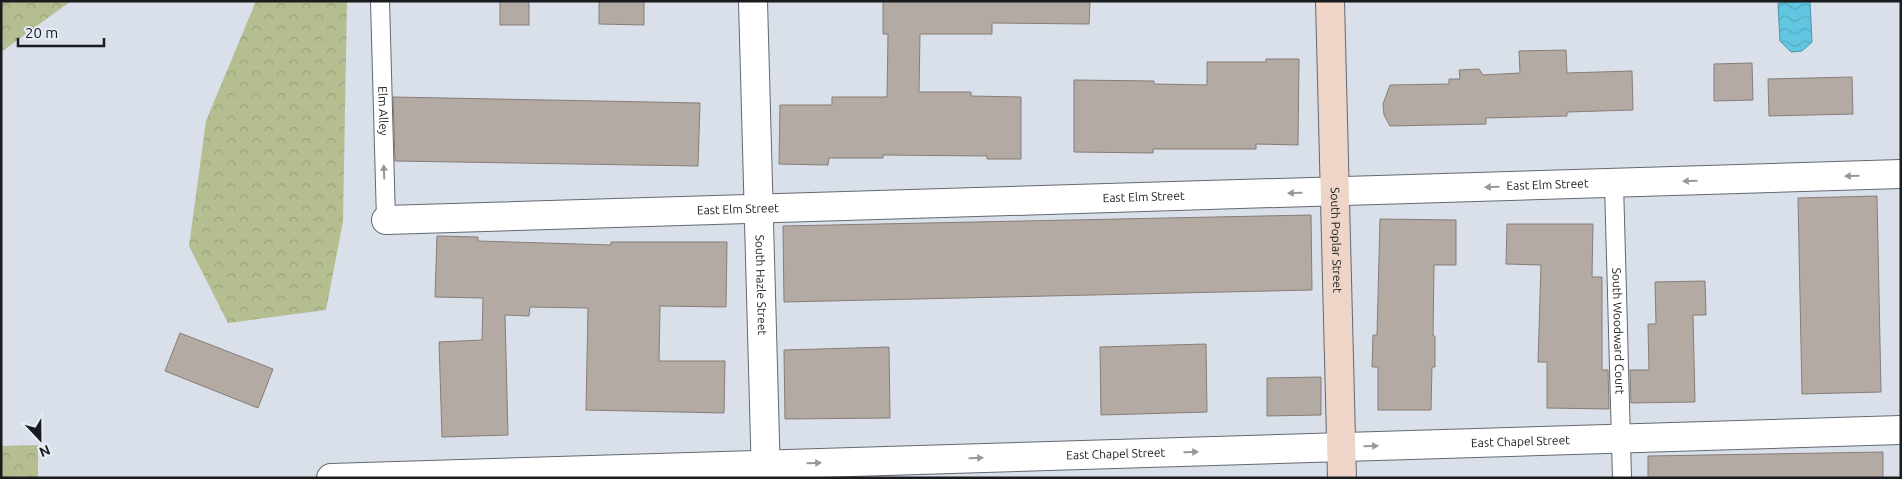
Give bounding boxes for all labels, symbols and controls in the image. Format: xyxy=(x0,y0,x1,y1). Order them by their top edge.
scale bar xyxy=(18,15,104,47)
text: 20 m xyxy=(25,24,58,41)
street label: Elm Alley xyxy=(376,86,391,136)
one-way arrow xyxy=(380,163,388,179)
one-way arrow xyxy=(1844,172,1860,180)
street label: East Elm Street xyxy=(1506,176,1589,192)
one-way arrow xyxy=(1681,177,1697,185)
one-way arrow xyxy=(1484,183,1500,191)
street label: South Poplar Street xyxy=(1329,187,1344,293)
street label: East Elm Street xyxy=(1102,189,1185,204)
one-way arrow xyxy=(1287,189,1303,197)
street label: East Elm Street xyxy=(697,201,779,217)
street label: South Hazle Street xyxy=(753,234,769,336)
street label: South Woodward Court xyxy=(1610,267,1627,395)
north arrow xyxy=(15,414,65,464)
street label: East Chapel Street xyxy=(1471,433,1570,449)
text: N xyxy=(37,442,53,460)
one-way arrow xyxy=(1364,442,1380,450)
street label: East Chapel Street xyxy=(1066,445,1166,462)
one-way arrow xyxy=(1184,447,1200,455)
one-way arrow xyxy=(969,454,985,462)
one-way arrow xyxy=(806,459,822,467)

